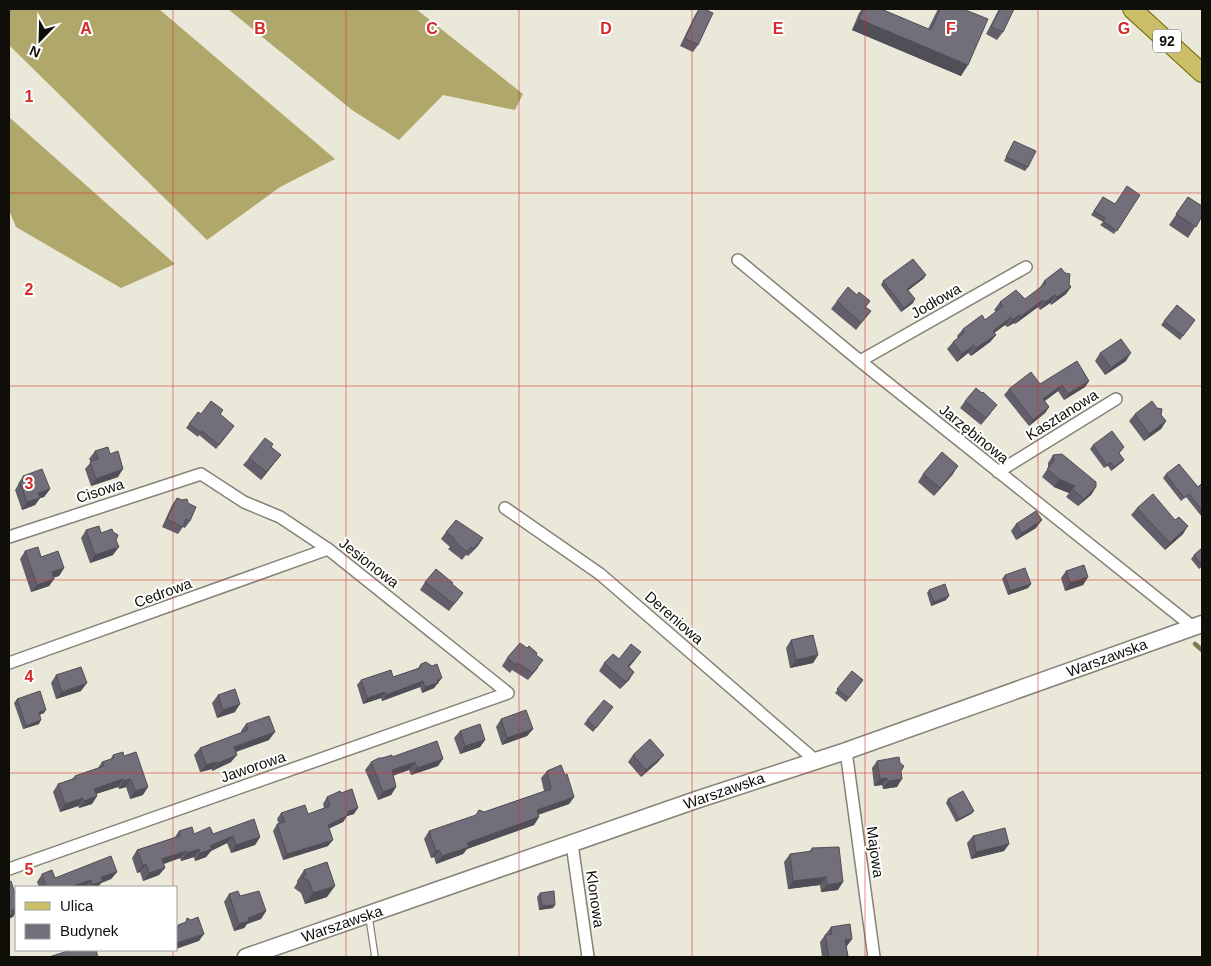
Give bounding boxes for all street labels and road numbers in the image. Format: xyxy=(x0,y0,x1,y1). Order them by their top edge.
road number: 92 xyxy=(1153,29,1181,52)
street label: Jodłowa xyxy=(908,279,964,322)
street label: Kasztanowa xyxy=(1023,385,1101,443)
street label: Jarzębinowa xyxy=(936,401,1013,467)
street label: Cisowa xyxy=(74,475,126,506)
street label: Jesionowa xyxy=(336,534,403,592)
street label: Cedrowa xyxy=(132,574,195,611)
street label: Dereniowa xyxy=(642,588,707,648)
street label: Warszawska xyxy=(1064,635,1150,680)
street label: Jaworowa xyxy=(218,747,288,786)
street label: Warszawska xyxy=(681,769,767,812)
street label: Majowa xyxy=(863,825,888,879)
street label: Klonowa xyxy=(583,869,608,929)
street label: Warszawska xyxy=(299,902,385,945)

